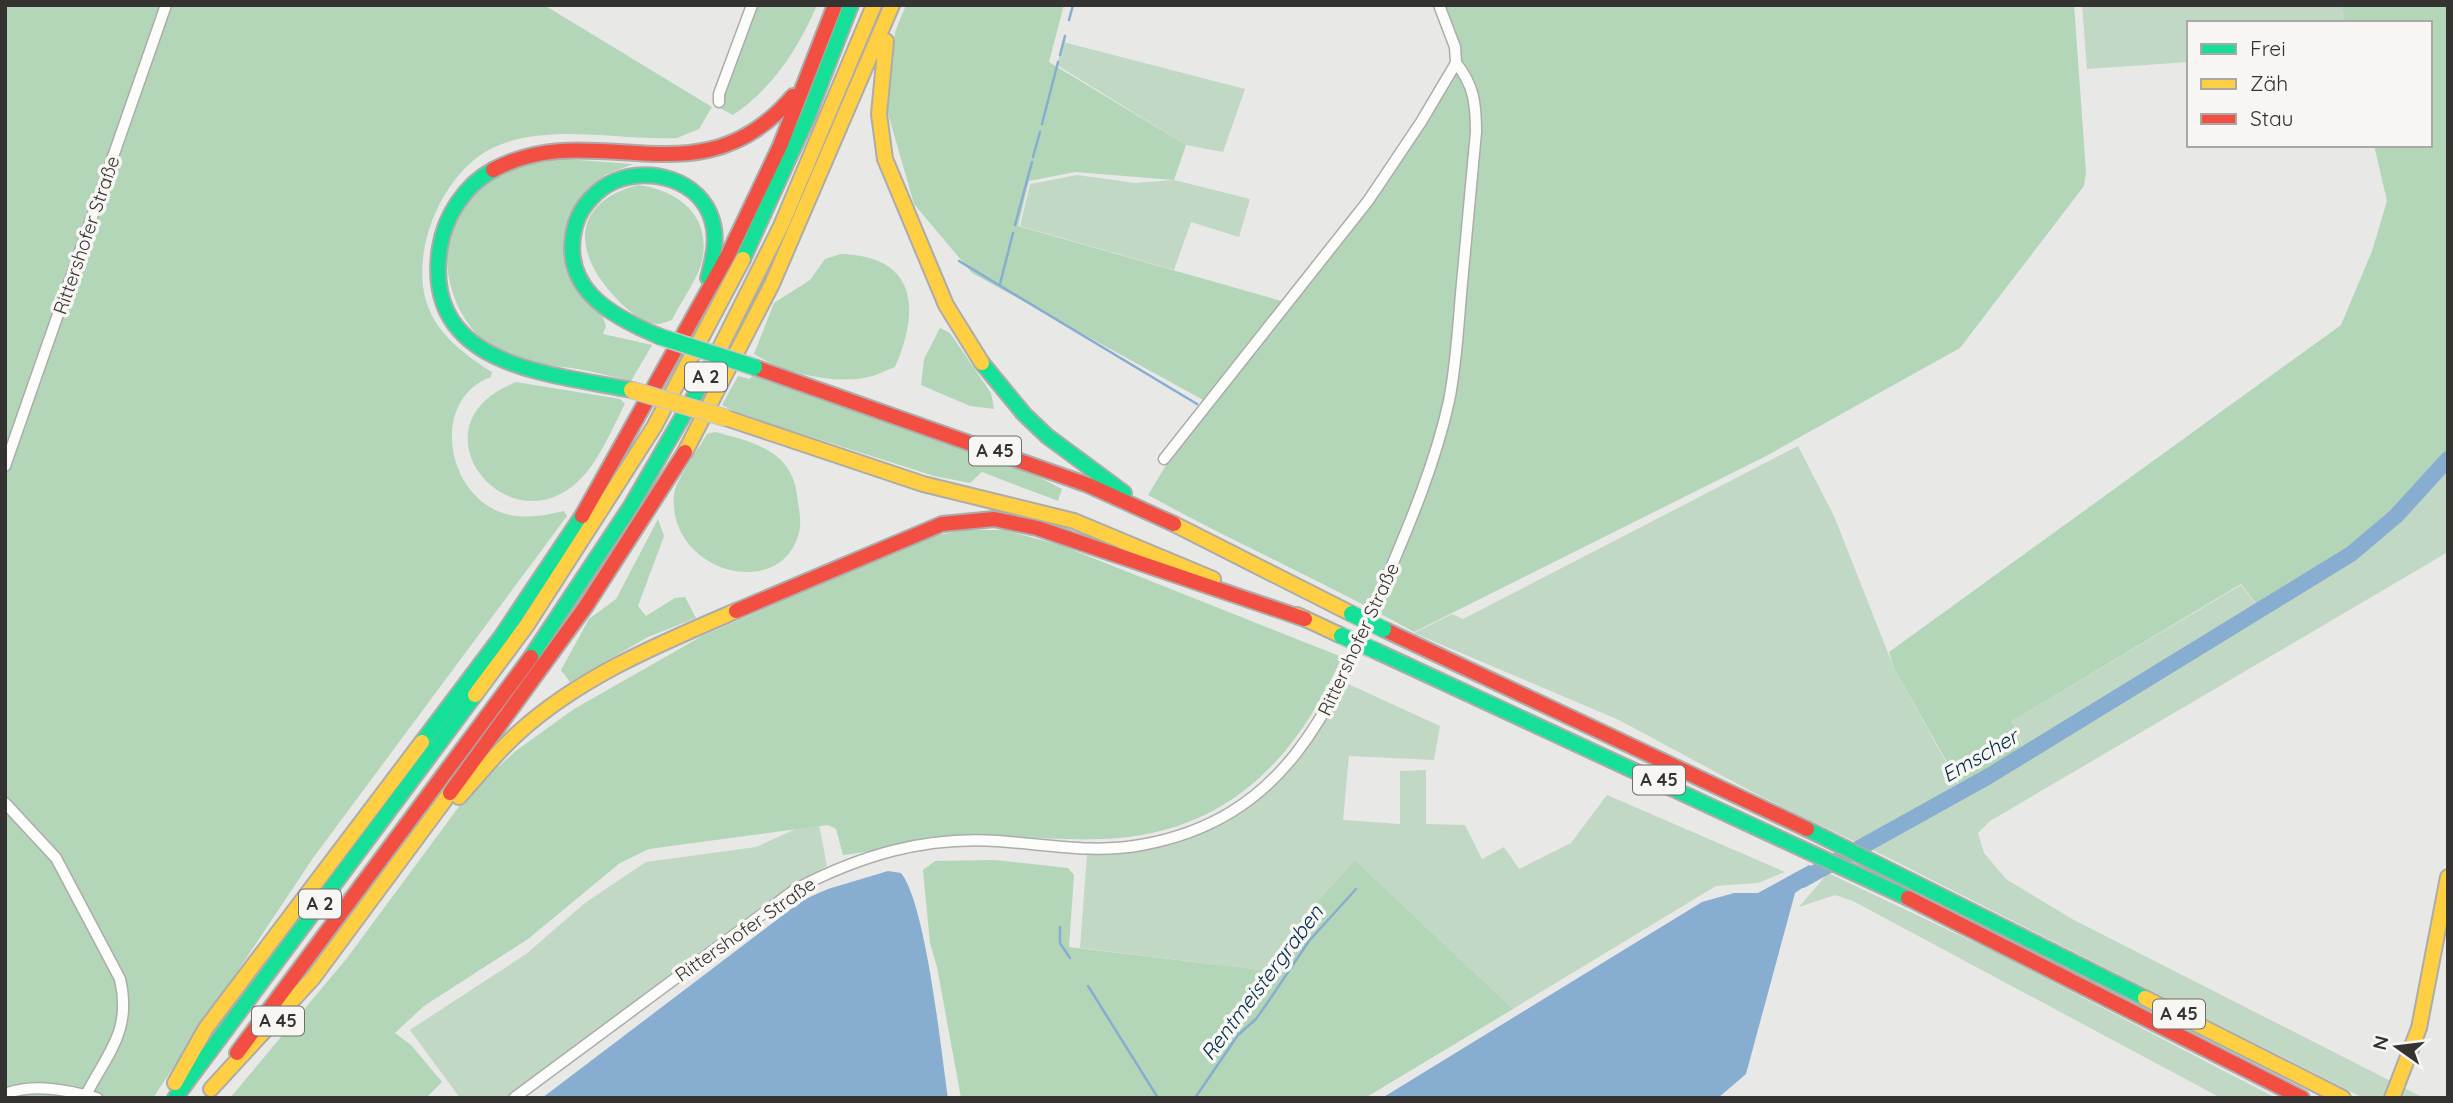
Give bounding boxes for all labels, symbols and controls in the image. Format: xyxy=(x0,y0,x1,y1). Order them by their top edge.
legend xyxy=(2187,21,2432,147)
text: Frei xyxy=(2250,35,2286,61)
text: Zäh xyxy=(2250,70,2288,96)
text: Stau xyxy=(2250,105,2293,131)
street label: Rittershofer Straße xyxy=(48,153,124,317)
road number: A 2 xyxy=(685,362,727,391)
road number: A 45 xyxy=(969,436,1021,466)
street label: Rittershofer Straße xyxy=(1312,559,1404,719)
water label: Emscher xyxy=(1937,721,2025,787)
road number: A 45 xyxy=(1633,766,1685,794)
street label: Rittershofer Straße xyxy=(670,872,820,986)
road number: A 2 xyxy=(299,890,341,918)
water label: Rentmeistergraben xyxy=(1194,899,1329,1065)
road number: A 45 xyxy=(2153,1000,2205,1028)
road number: A 45 xyxy=(252,1006,304,1036)
north arrow xyxy=(2362,1012,2432,1082)
text: N xyxy=(2367,1033,2394,1053)

